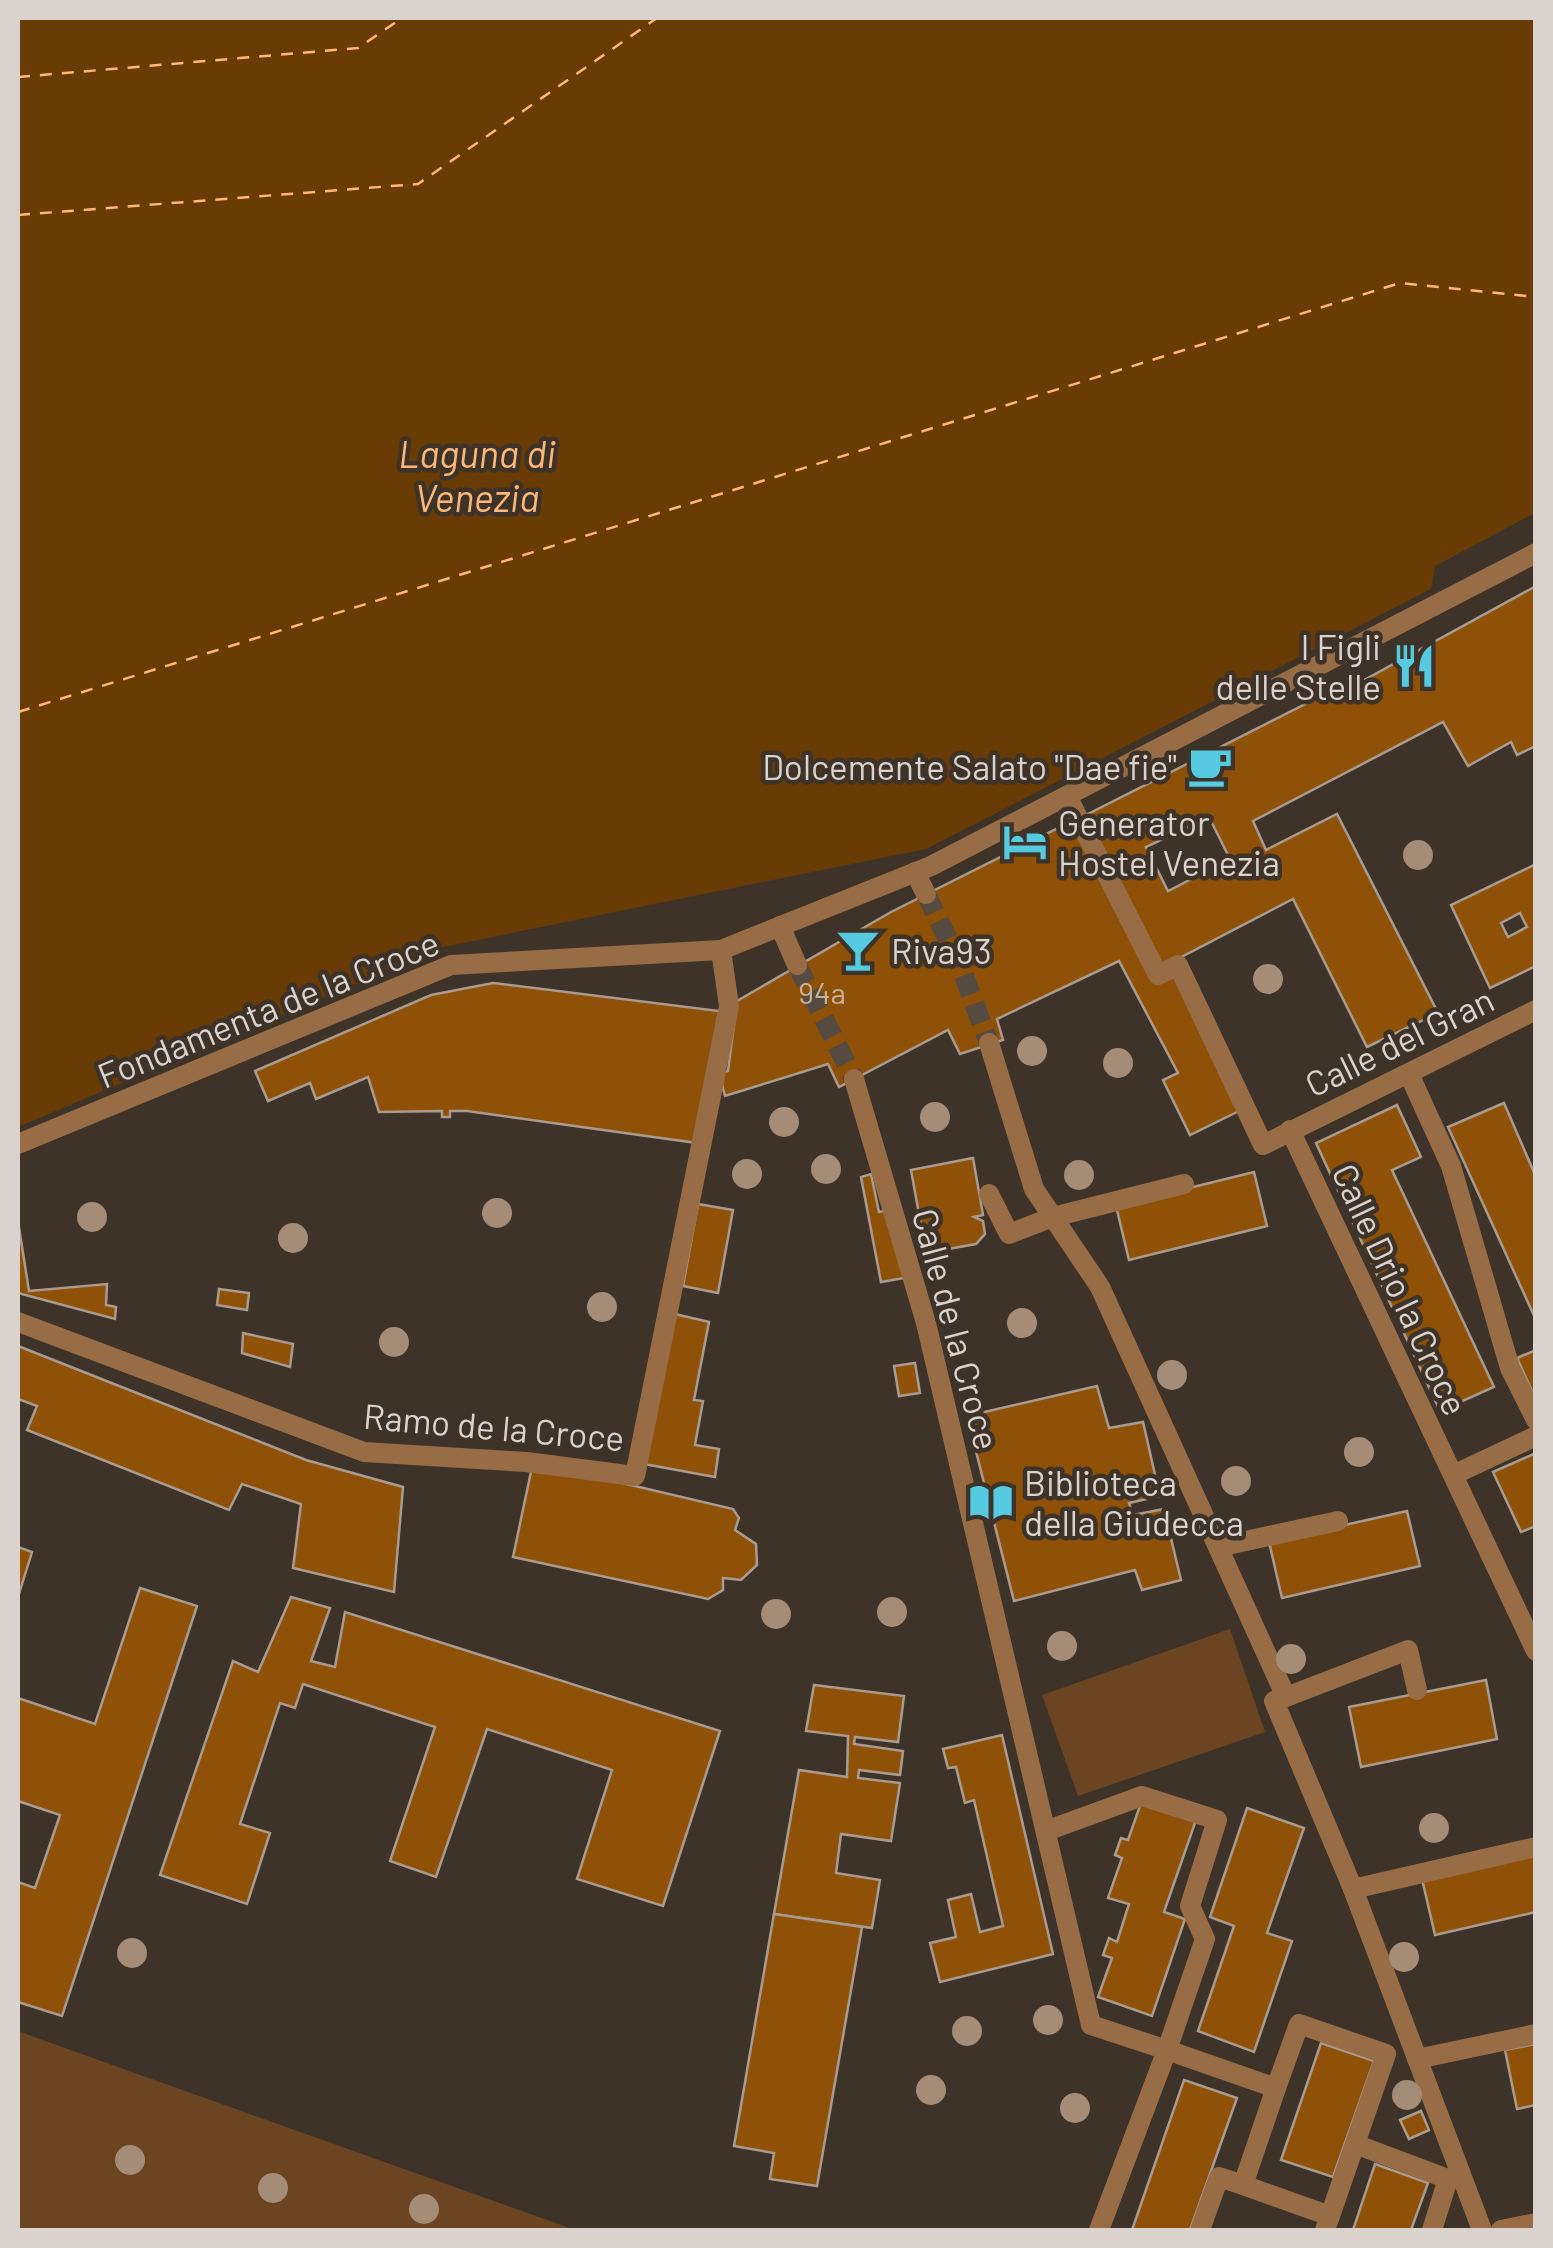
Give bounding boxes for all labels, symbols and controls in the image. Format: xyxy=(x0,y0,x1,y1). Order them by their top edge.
water label: Laguna di Venezia xyxy=(398,430,556,520)
place label: I Figli delle Stelle xyxy=(1215,625,1381,707)
restaurant icon: I Figli delle Stelle xyxy=(1390,642,1438,690)
cafe icon: Dolcemente Salato "Dae fie" xyxy=(1186,742,1234,790)
place label: Dolcemente Salato "Dae fie" xyxy=(762,745,1177,787)
place label: Generator Hostel Venezia xyxy=(1058,801,1280,883)
hotel icon: Generator Hostel Venezia xyxy=(1001,818,1049,866)
street label: Fondamenta de la Croce xyxy=(91,920,445,1096)
bar icon: Riva93 xyxy=(834,926,882,974)
place label: Riva93 xyxy=(891,929,992,971)
house number: 94a xyxy=(798,974,846,1010)
street label: Calle del Gran xyxy=(1298,977,1500,1105)
street label: Calle Drio la Croce xyxy=(1324,1157,1478,1421)
street label: Calle de la Croce xyxy=(905,1204,1009,1454)
street label: Ramo de la Croce xyxy=(362,1394,626,1458)
place label: Biblioteca della Giudecca xyxy=(1024,1461,1244,1543)
library icon: Biblioteca della Giudecca xyxy=(967,1478,1015,1526)

